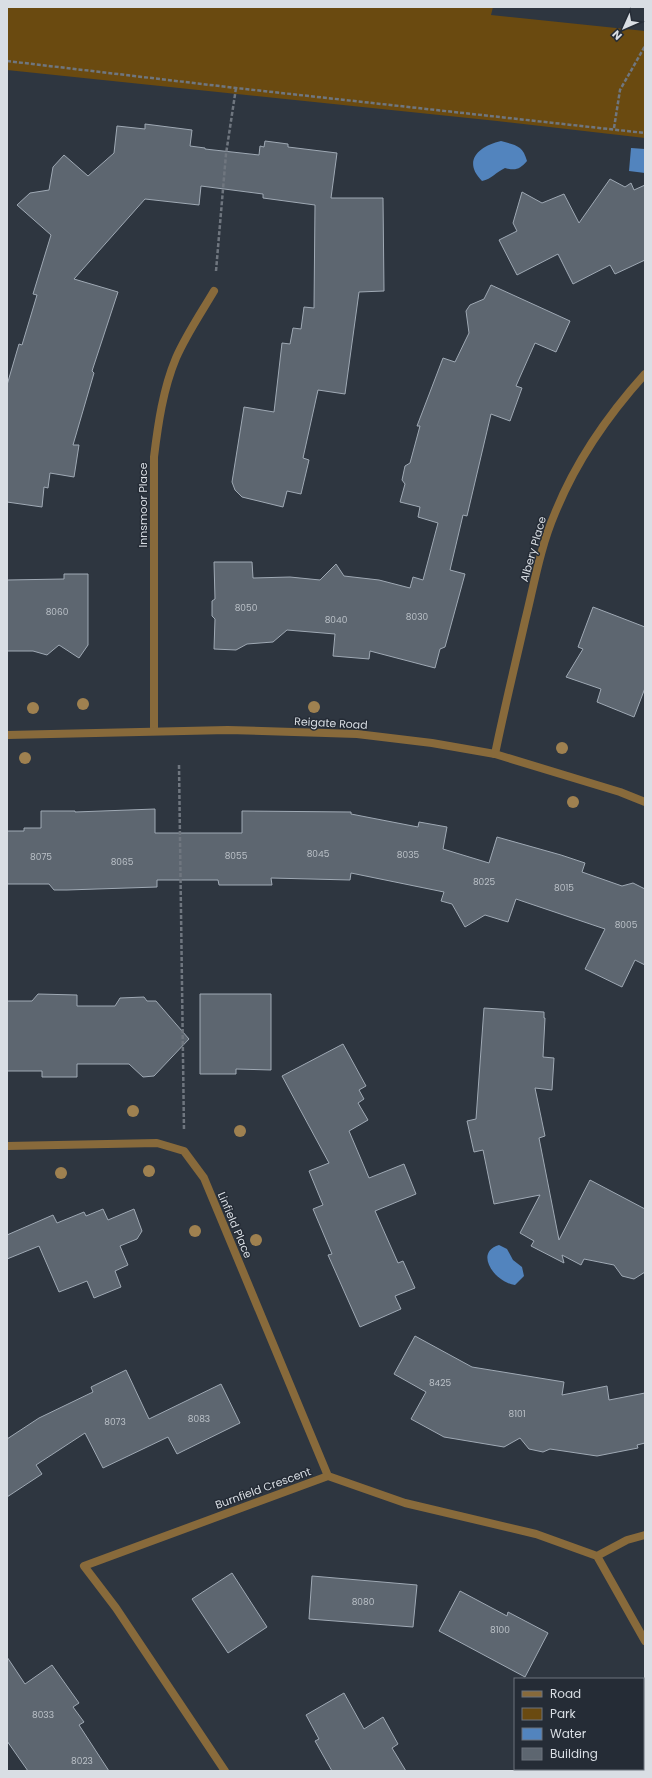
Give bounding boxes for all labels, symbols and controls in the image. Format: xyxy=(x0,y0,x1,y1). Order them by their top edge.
north arrow xyxy=(604,8,644,48)
text: N xyxy=(608,26,626,44)
street label: Innsmoor Place xyxy=(135,462,151,548)
street label: Albery Place xyxy=(516,514,550,584)
house number: 8050 xyxy=(235,602,258,614)
house number: 8060 xyxy=(46,606,69,618)
house number: 8030 xyxy=(406,611,428,623)
house number: 8040 xyxy=(325,614,348,626)
street label: Reigate Road xyxy=(294,713,368,733)
house number: 8045 xyxy=(307,848,330,860)
house number: 8035 xyxy=(397,849,419,861)
house number: 8055 xyxy=(225,850,248,862)
house number: 8075 xyxy=(30,851,52,863)
house number: 8065 xyxy=(111,856,134,868)
house number: 8025 xyxy=(473,876,495,888)
house number: 8015 xyxy=(554,882,574,894)
house number: 8005 xyxy=(615,919,638,931)
street label: Linfield Place xyxy=(214,1189,256,1261)
house number: 8425 xyxy=(429,1377,451,1389)
house number: 8101 xyxy=(508,1408,526,1420)
house number: 8083 xyxy=(188,1413,210,1425)
house number: 8073 xyxy=(104,1416,126,1428)
street label: Burnfield Crescent xyxy=(213,1463,313,1513)
house number: 8080 xyxy=(352,1596,375,1608)
house number: 8100 xyxy=(490,1624,510,1636)
legend xyxy=(514,1678,644,1770)
text: Road xyxy=(550,1685,581,1702)
text: Park xyxy=(550,1705,577,1722)
house number: 8033 xyxy=(32,1709,54,1721)
text: Water xyxy=(550,1725,587,1742)
text: Building xyxy=(550,1745,598,1762)
house number: 8023 xyxy=(71,1755,93,1767)

